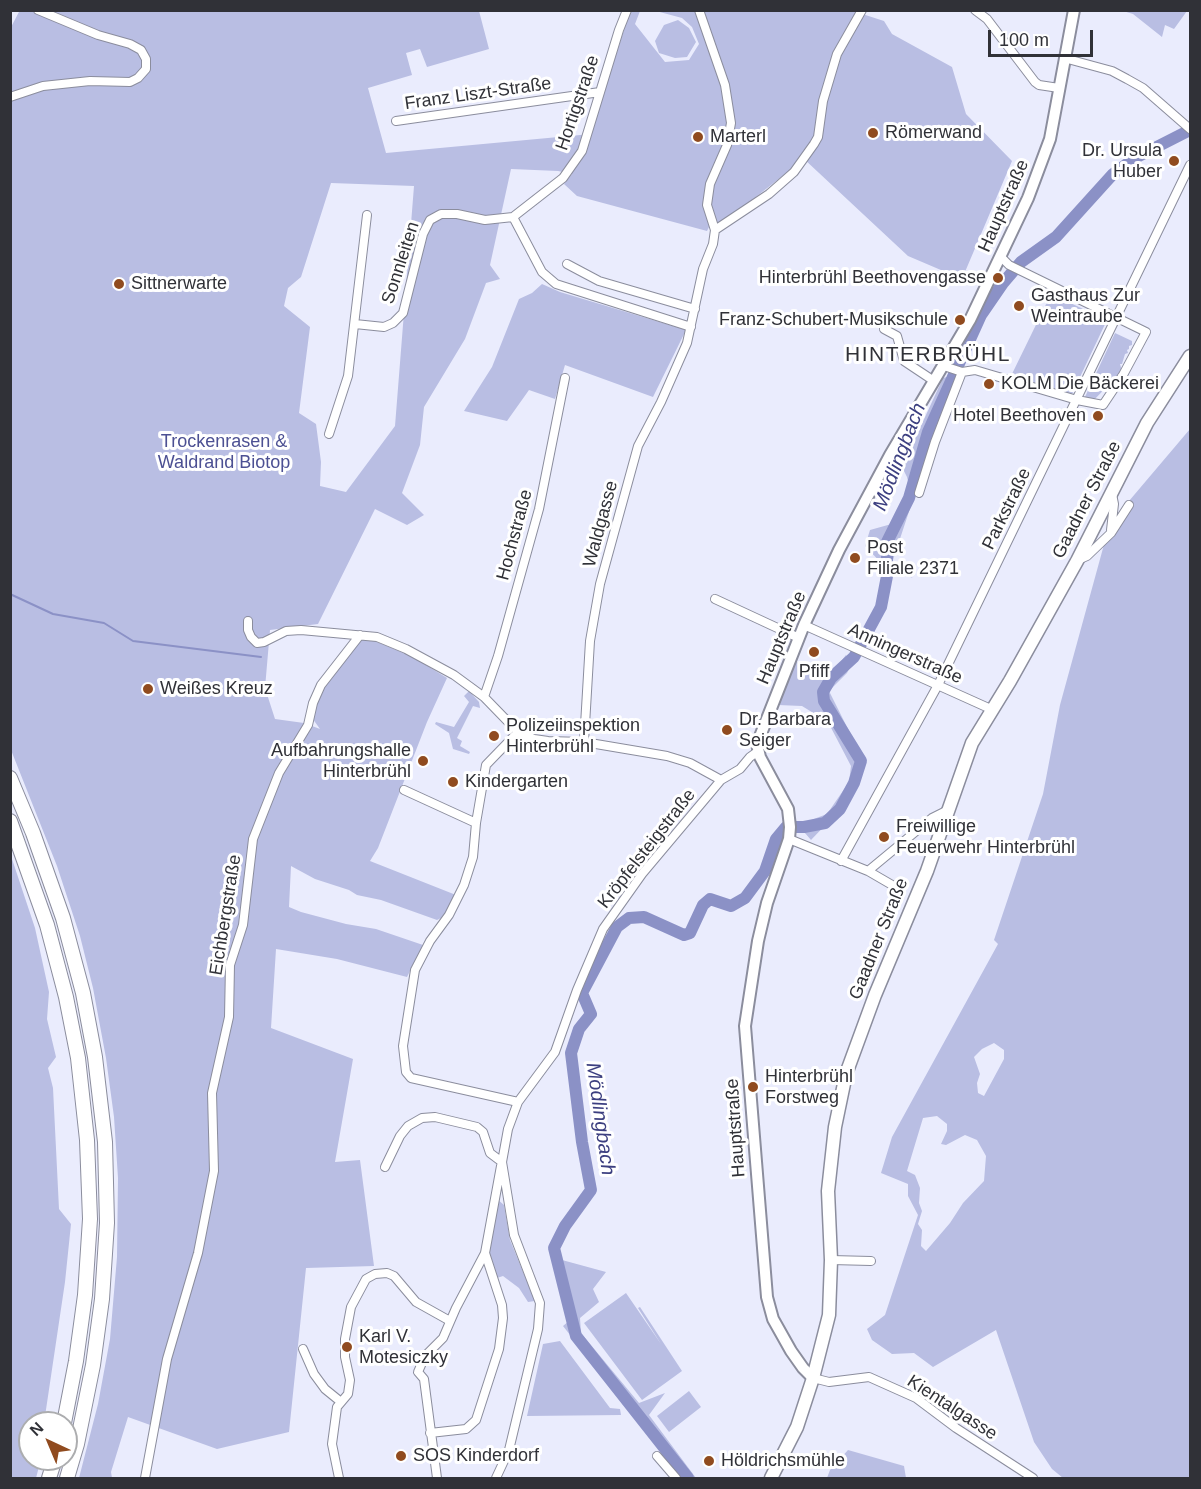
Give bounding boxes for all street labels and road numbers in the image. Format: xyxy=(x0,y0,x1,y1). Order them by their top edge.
street label: Hortigstraße xyxy=(552,53,604,153)
street label: Franz Liszt-Straße xyxy=(403,73,553,115)
street label: Hauptstraße xyxy=(974,156,1034,256)
street label: Sonnleiten xyxy=(378,219,424,307)
street label: Gaadner Straße xyxy=(1048,438,1126,562)
street label: Parkstraße xyxy=(978,465,1036,553)
street label: Waldgasse xyxy=(579,479,623,569)
street label: Hochstraße xyxy=(493,487,537,583)
street label: Hauptstraße xyxy=(753,588,811,688)
street label: Anningerstraße xyxy=(844,619,966,689)
street label: Kröpfelsteigstraße xyxy=(594,785,700,913)
street label: Eichbergstraße xyxy=(206,853,246,977)
street label: Gaadner Straße xyxy=(845,875,913,1003)
street label: Hauptstraße xyxy=(722,1078,750,1178)
street label: Kientalgasse xyxy=(903,1371,1001,1445)

